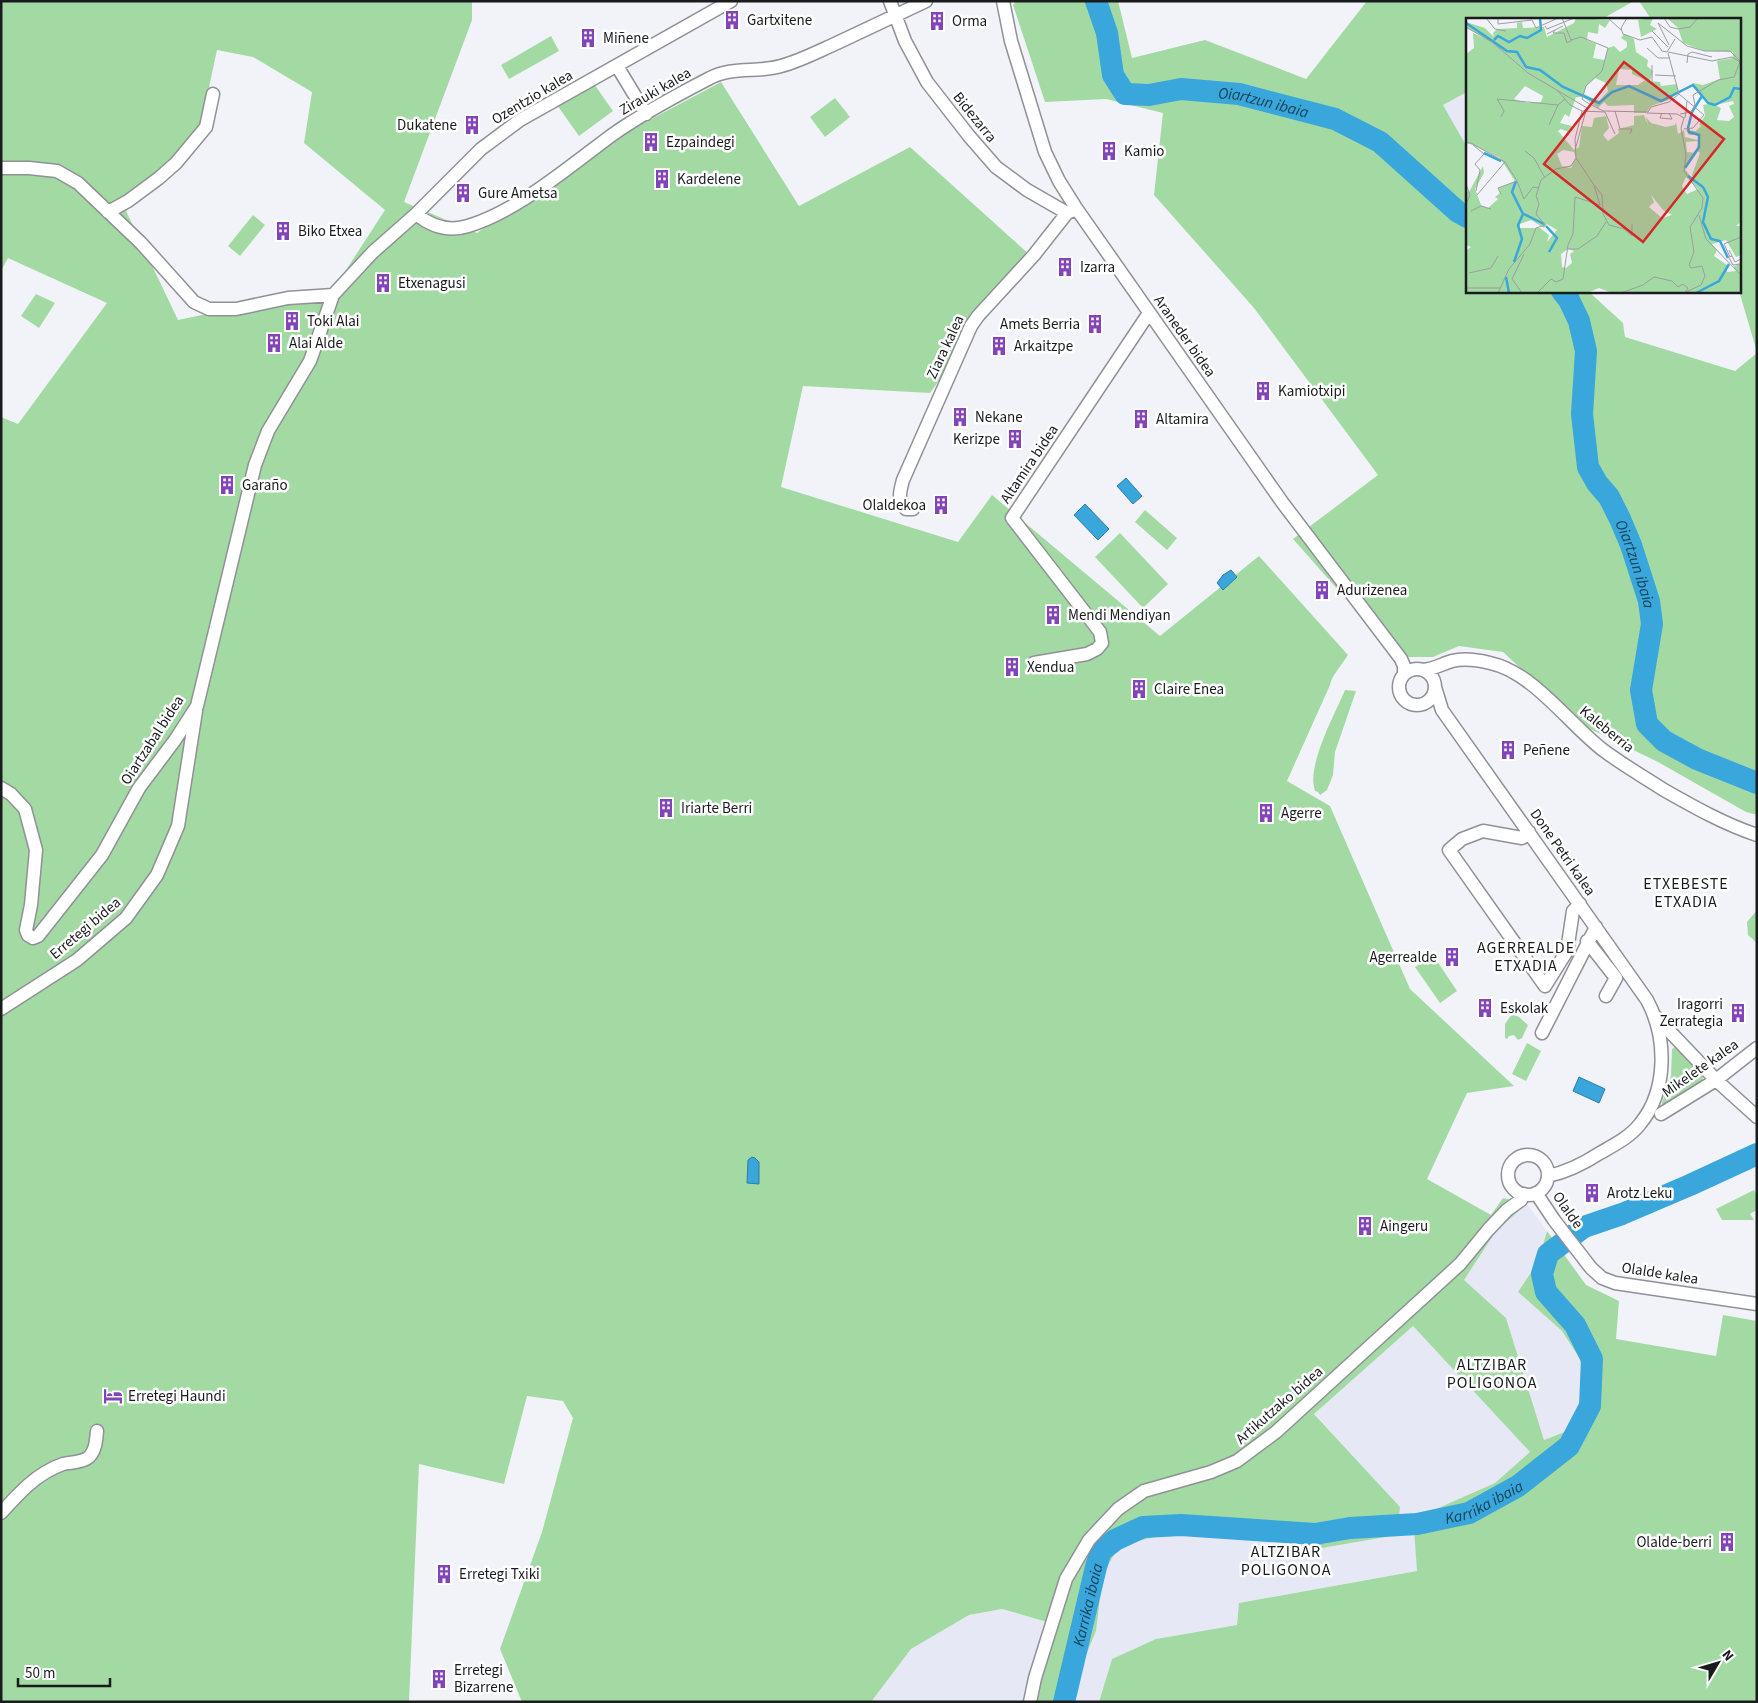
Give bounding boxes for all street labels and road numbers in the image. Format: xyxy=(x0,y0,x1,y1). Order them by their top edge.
street label: Zirauki kalea xyxy=(615,62,695,121)
street label: Ozentzio kalea xyxy=(488,65,577,130)
street label: Bidezarra xyxy=(948,88,1001,147)
street label: Araneder bidea xyxy=(1149,291,1221,381)
street label: Ziara kalea xyxy=(922,312,969,383)
street label: Altamira bidea xyxy=(995,421,1064,508)
street label: Oiartzabal bidea xyxy=(116,691,189,789)
street label: Kaleberria xyxy=(1575,701,1639,758)
street label: Done Petri kalea xyxy=(1525,805,1600,900)
street label: Erretegi bidea xyxy=(45,892,125,964)
street label: Mikelete kalea xyxy=(1658,1034,1743,1103)
street label: Olalde xyxy=(1547,1187,1588,1233)
street label: Olalde kalea xyxy=(1620,1257,1700,1290)
street label: Artikutzako bidea xyxy=(1231,1362,1328,1449)

